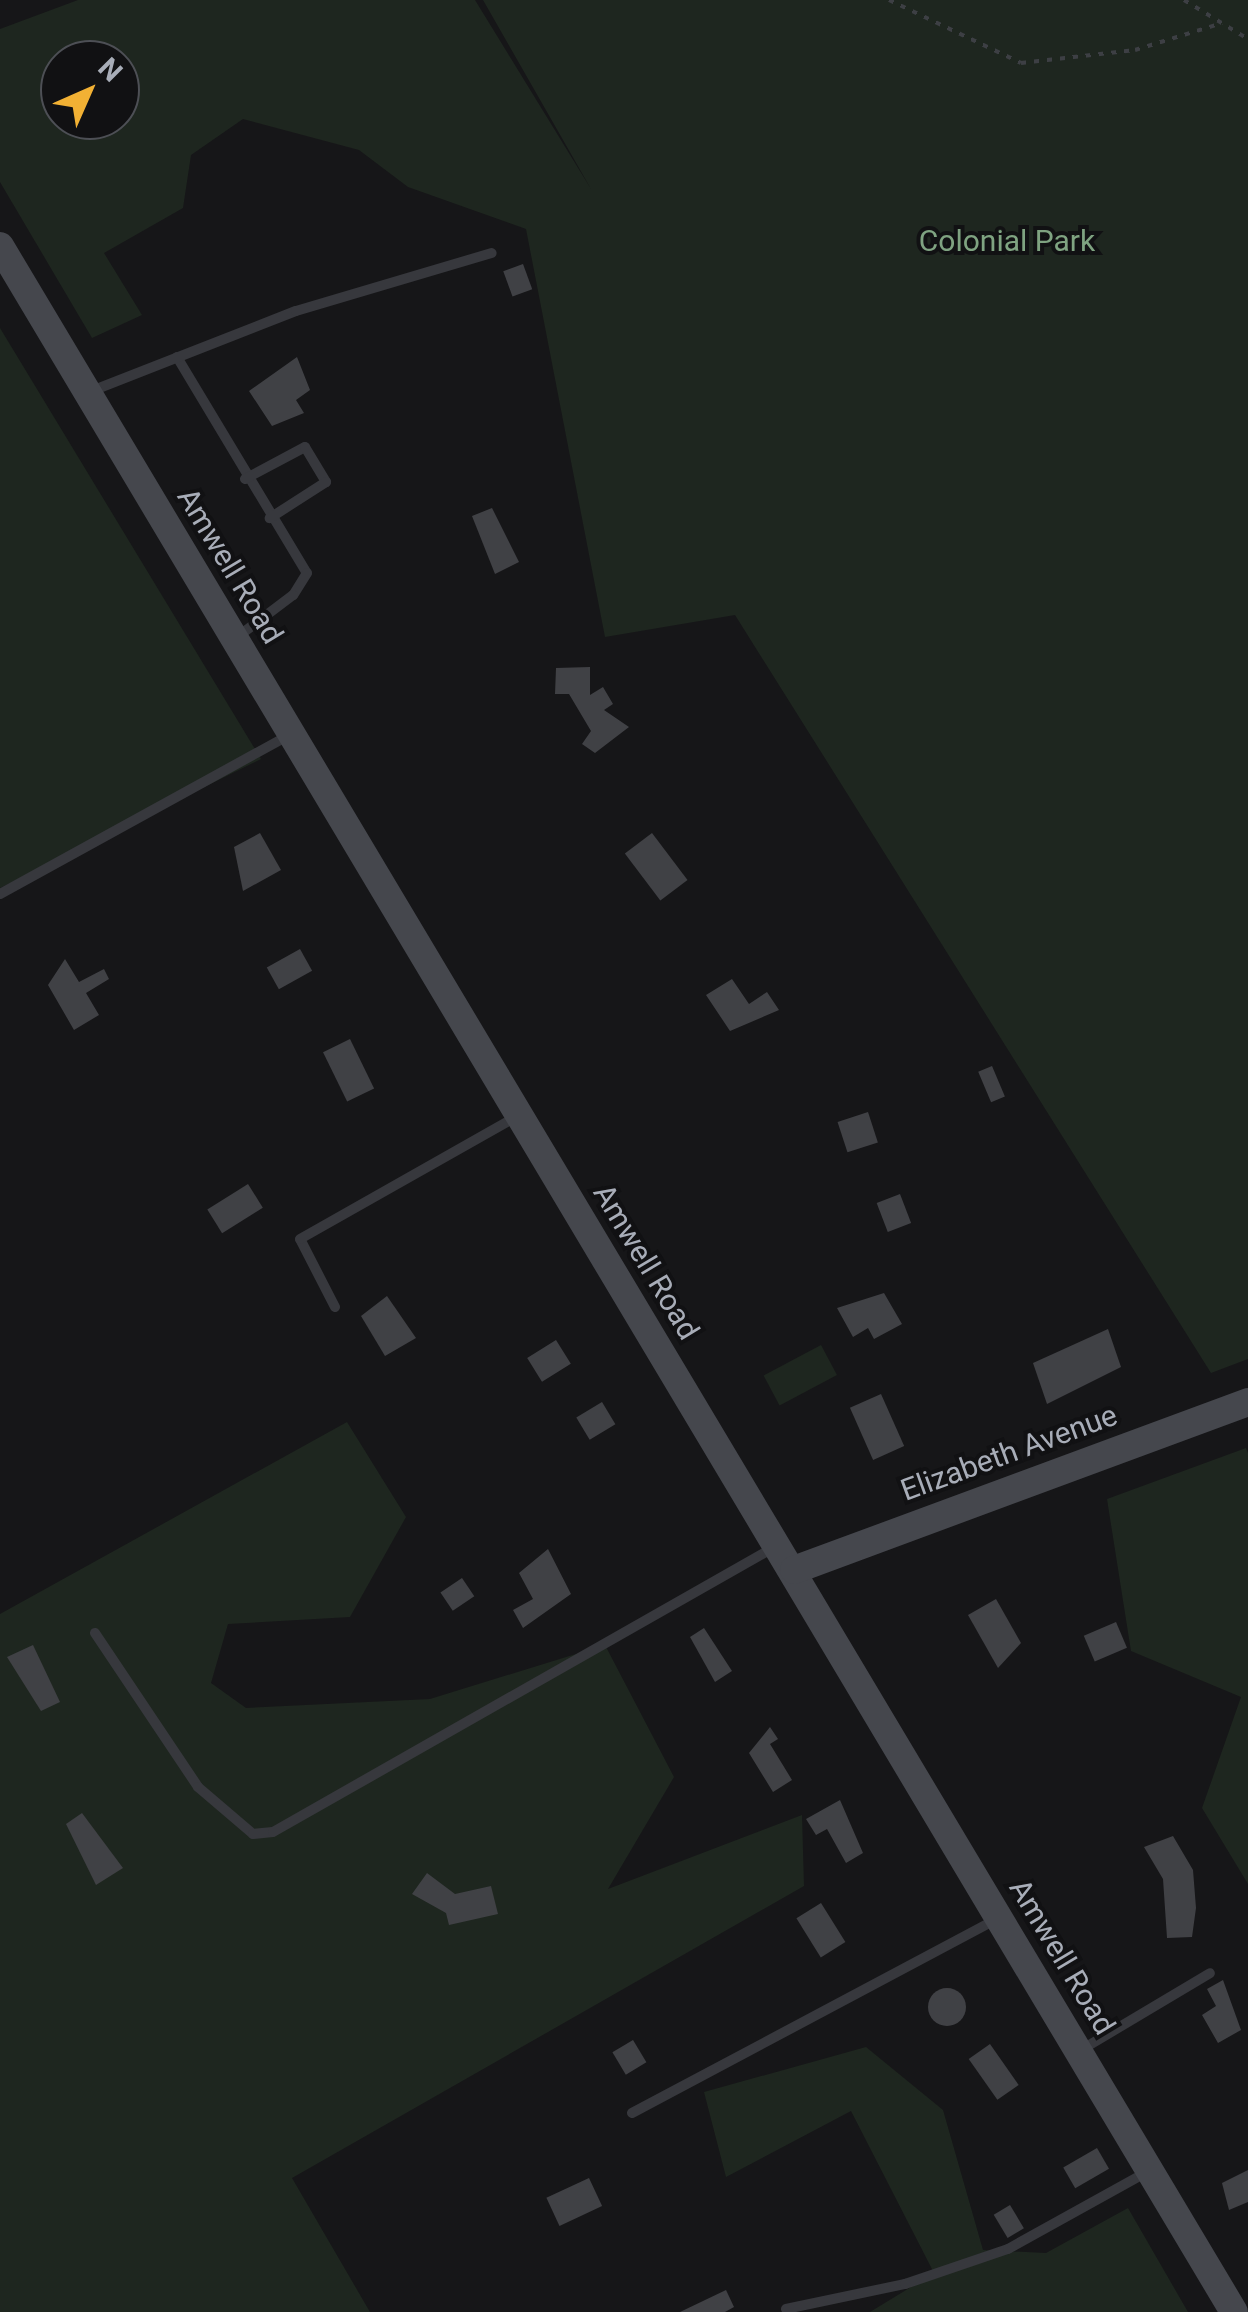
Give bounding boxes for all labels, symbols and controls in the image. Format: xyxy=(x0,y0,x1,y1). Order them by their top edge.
north arrow xyxy=(40,40,140,140)
text: N xyxy=(91,51,129,88)
park label: Colonial Park xyxy=(919,223,1095,259)
street label: Amwell Road xyxy=(169,482,291,650)
street label: Amwell Road xyxy=(585,1178,707,1346)
street label: Elizabeth Avenue xyxy=(896,1397,1122,1509)
street label: Amwell Road xyxy=(1001,1873,1123,2041)

